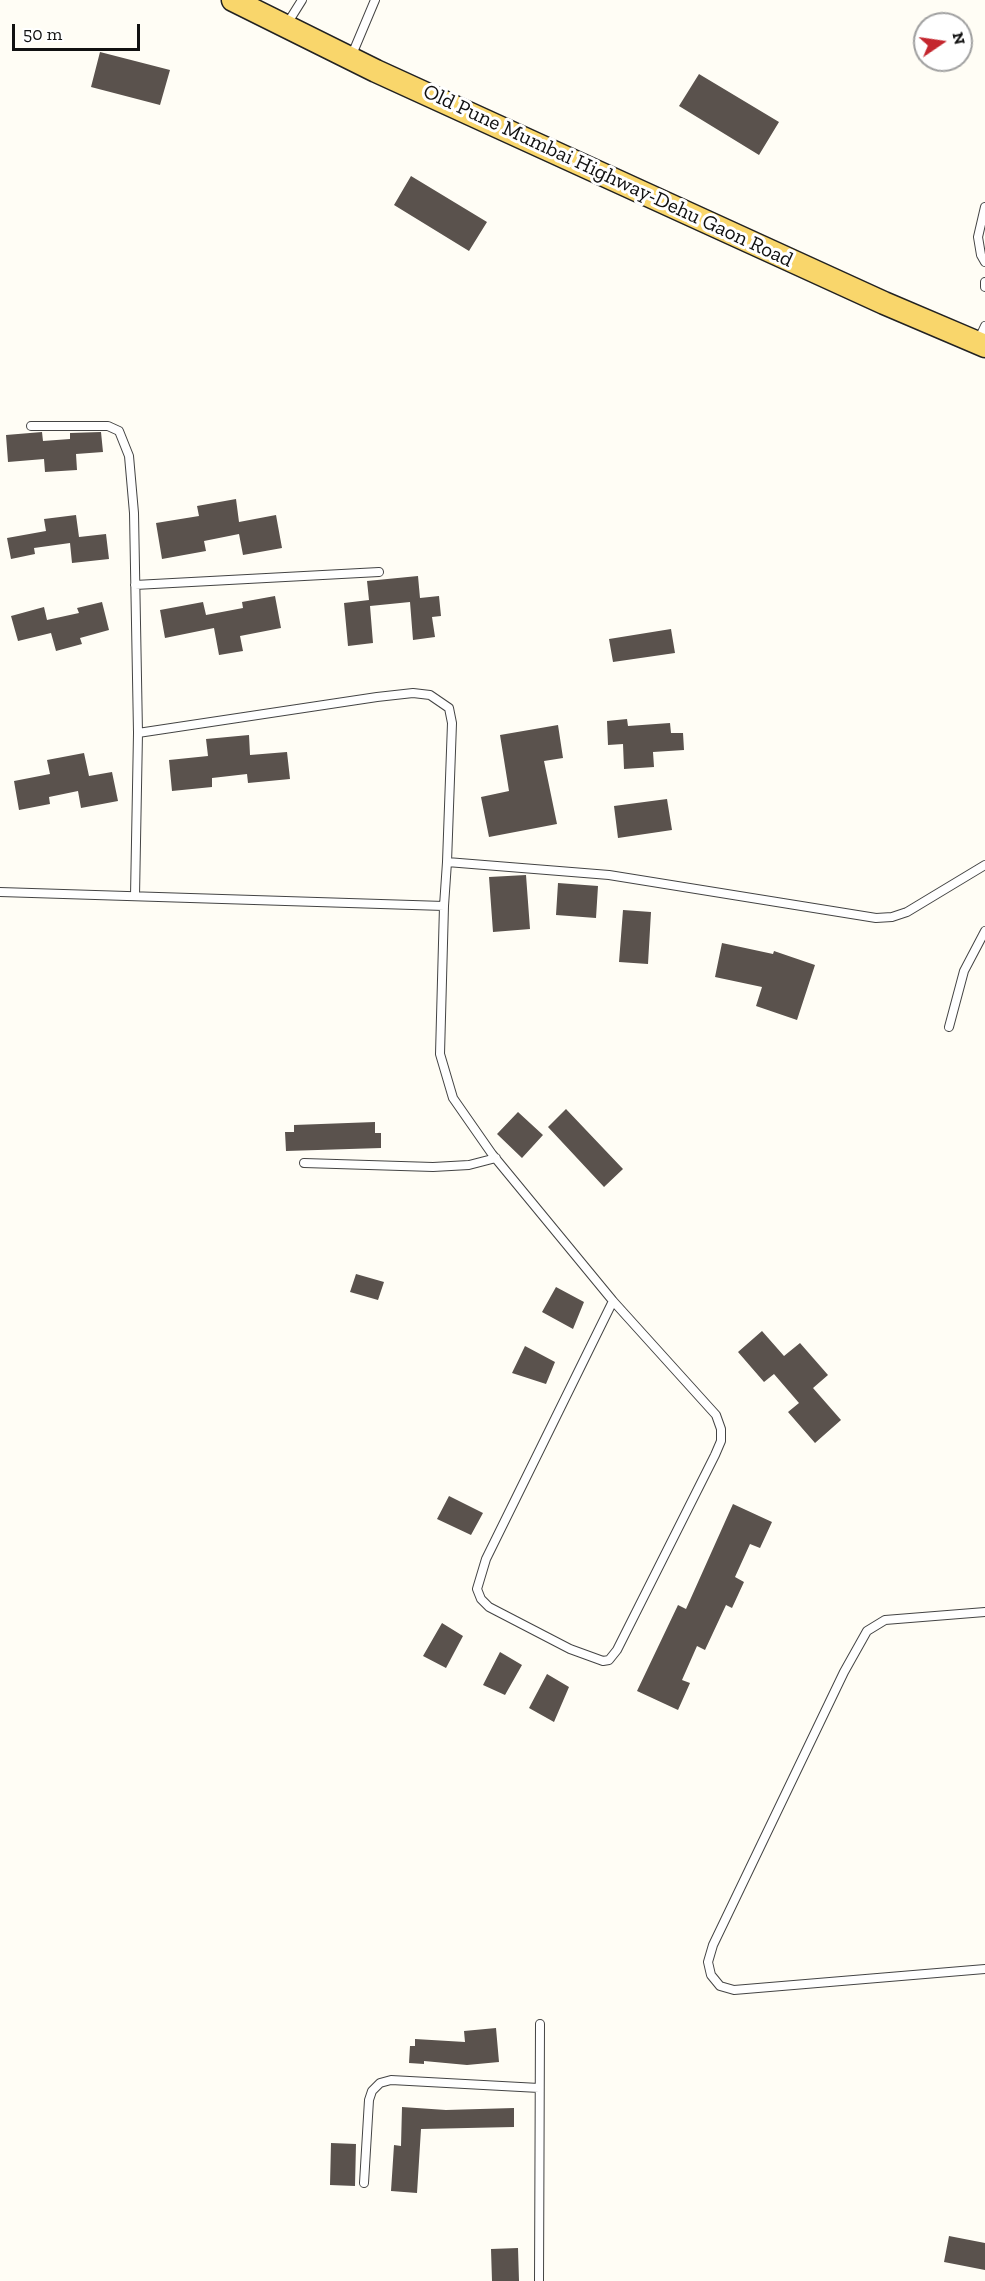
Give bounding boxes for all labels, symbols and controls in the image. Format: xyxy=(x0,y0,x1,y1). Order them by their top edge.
scale bar xyxy=(15,12,142,50)
north arrow xyxy=(913,12,973,72)
text: 50 m xyxy=(23,23,62,45)
text: N xyxy=(948,30,970,46)
street label: Old Pune Mumbai Highway-Dehu Gaon Road xyxy=(419,79,797,273)

